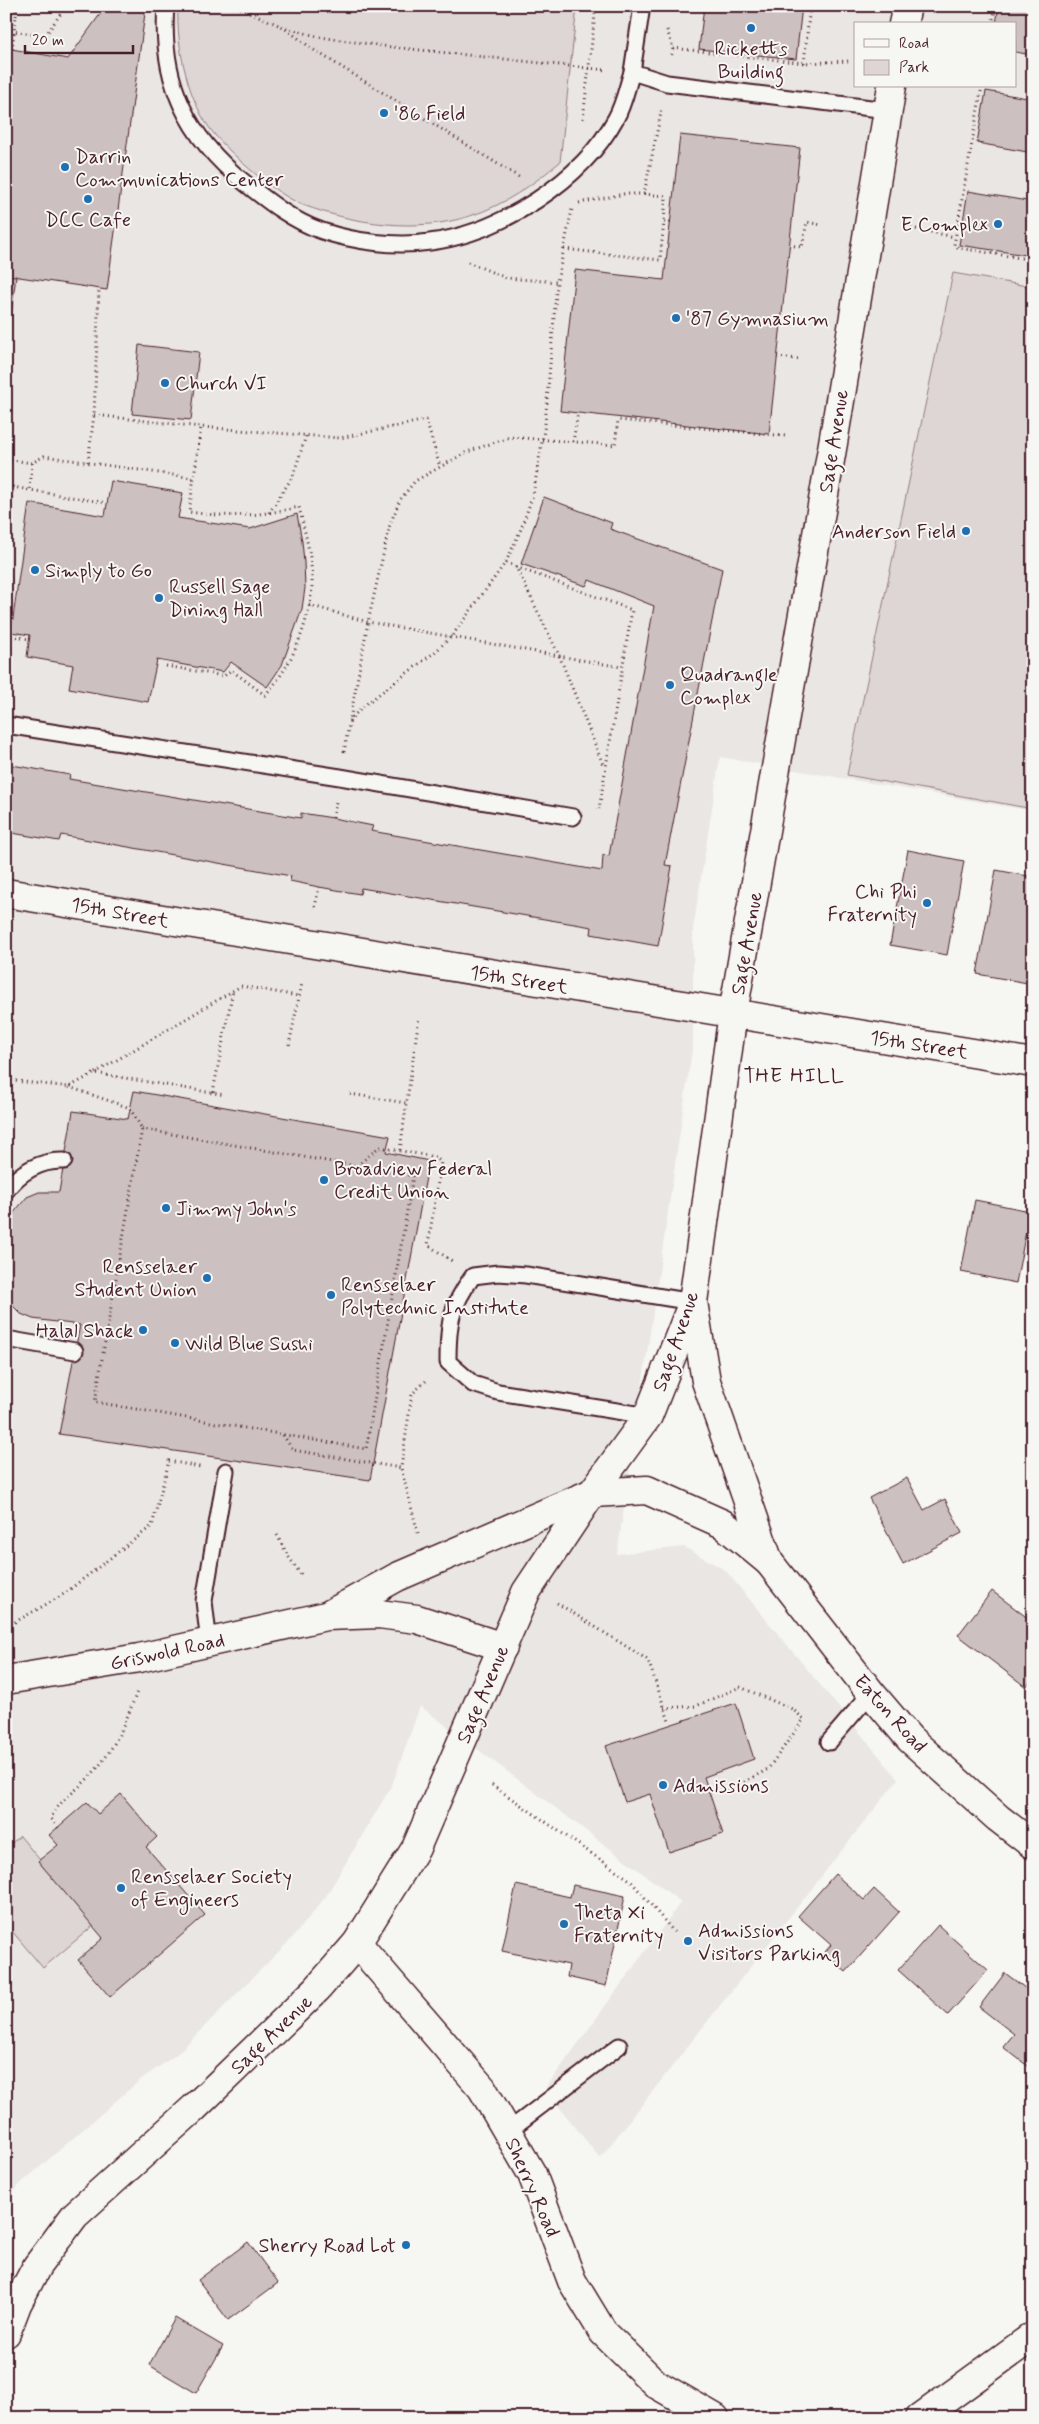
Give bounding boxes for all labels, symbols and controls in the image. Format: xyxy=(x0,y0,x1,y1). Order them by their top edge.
scale bar xyxy=(25,22,132,54)
marker: Ricketts Building xyxy=(745,22,757,34)
legend xyxy=(854,22,1016,88)
text: 20 m xyxy=(32,31,64,51)
text: Road xyxy=(899,34,929,54)
place label: Ricketts Building xyxy=(714,36,788,88)
text: Park xyxy=(899,58,929,78)
place label: '86 Field xyxy=(394,101,465,128)
marker: '86 Field xyxy=(378,107,390,119)
place label: Darrin Communications Center xyxy=(75,144,284,194)
marker: Darrin Communications Center xyxy=(59,161,71,173)
marker: DCC Cafe xyxy=(82,193,94,205)
place label: DCC Cafe xyxy=(45,207,131,234)
place label: E Complex xyxy=(901,212,988,239)
marker: E Complex xyxy=(992,218,1004,230)
place label: '87 Gymnasium xyxy=(686,306,829,333)
marker: '87 Gymnasium xyxy=(670,312,682,324)
place label: Church VI xyxy=(175,371,267,398)
marker: Church VI xyxy=(159,377,171,389)
street label: Sage Avenue xyxy=(813,388,858,495)
place label: Anderson Field xyxy=(832,519,956,546)
marker: Anderson Field xyxy=(960,525,972,537)
place label: Simply to Go xyxy=(45,558,152,585)
marker: Simply to Go xyxy=(29,564,41,576)
place label: Russell Sage Dining Hall xyxy=(169,574,270,624)
marker: Russell Sage Dining Hall xyxy=(153,592,165,604)
place label: Quadrangle Complex xyxy=(680,662,778,712)
marker: Quadrangle Complex xyxy=(664,679,676,691)
place label: Chi Phi Fraternity xyxy=(828,879,917,929)
street label: Sage Avenue xyxy=(725,889,772,997)
street label: 15th Street xyxy=(69,892,171,935)
marker: Chi Phi Fraternity xyxy=(921,897,933,909)
street label: 15th Street xyxy=(468,959,570,1002)
street label: 15th Street xyxy=(868,1024,970,1067)
district label: THE HILL xyxy=(743,1062,845,1090)
place label: Broadview Federal Credit Union xyxy=(334,1156,492,1206)
marker: Broadview Federal Credit Union xyxy=(318,1174,330,1186)
place label: Jimmy John's xyxy=(176,1196,297,1223)
marker: Jimmy John's xyxy=(160,1202,172,1214)
place label: Rensselaer Student Union xyxy=(75,1254,198,1304)
marker: Rensselaer Student Union xyxy=(201,1272,213,1284)
place label: Rensselaer Polytechnic Institute xyxy=(341,1272,529,1322)
street label: Sage Avenue xyxy=(647,1288,708,1396)
marker: Rensselaer Polytechnic Institute xyxy=(325,1289,337,1301)
place label: Halal Shack xyxy=(36,1318,133,1345)
marker: Halal Shack xyxy=(137,1324,149,1336)
place label: Wild Blue Sushi xyxy=(185,1331,313,1358)
marker: Wild Blue Sushi xyxy=(169,1337,181,1349)
street label: Griswold Road xyxy=(107,1627,227,1678)
street label: Sage Avenue xyxy=(451,1641,518,1749)
street label: Eaton Road xyxy=(847,1669,932,1759)
place label: Admissions xyxy=(673,1773,769,1800)
marker: Admissions xyxy=(657,1779,669,1791)
place label: Rensselaer Society of Engineers xyxy=(131,1864,292,1915)
marker: Rensselaer Society of Engineers xyxy=(115,1882,127,1894)
place label: Theta Xi Fraternity xyxy=(574,1900,663,1950)
marker: Theta Xi Fraternity xyxy=(558,1918,570,1930)
place label: Admissions Visitors Parking xyxy=(698,1918,840,1968)
marker: Admissions Visitors Parking xyxy=(682,1935,694,1947)
street label: Sage Avenue xyxy=(225,1989,320,2083)
street label: Sherry Road xyxy=(498,2134,566,2242)
place label: Sherry Road Lot xyxy=(258,2233,396,2260)
marker: Sherry Road Lot xyxy=(400,2239,412,2251)

